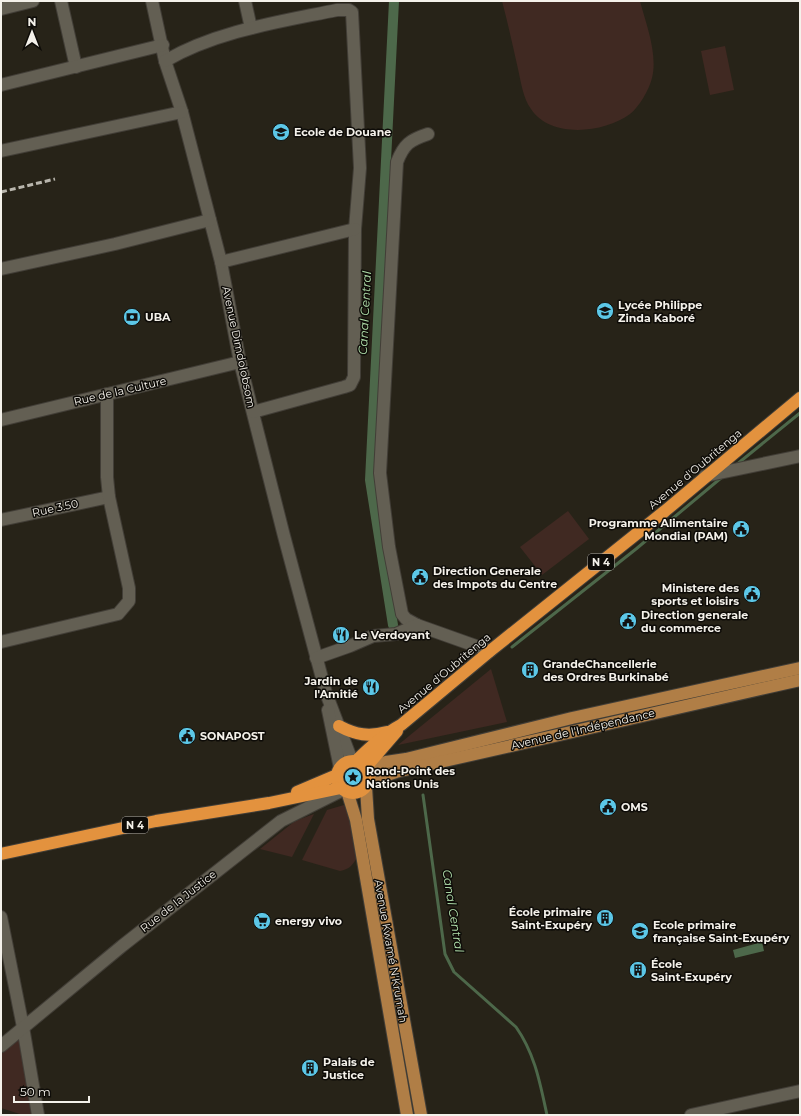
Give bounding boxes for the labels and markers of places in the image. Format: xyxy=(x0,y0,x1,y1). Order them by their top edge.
school or university icon: Ecole de Douane xyxy=(271,122,291,142)
place label: Ecole de Douane xyxy=(294,125,391,139)
place label: Lycée Philippe Zinda Kaboré xyxy=(618,298,702,325)
school or university icon: Lycée Philippe Zinda Kaboré xyxy=(595,301,615,321)
bank icon: UBA xyxy=(122,307,142,327)
place label: UBA xyxy=(145,310,171,324)
place label: Programme Alimentaire Mondial (PAM) xyxy=(589,516,728,543)
public building icon: Programme Alimentaire Mondial (PAM) xyxy=(731,519,751,539)
place label: Direction Generale des Impots du Centre xyxy=(433,564,557,591)
public building icon: Direction Generale des Impots du Centre xyxy=(410,567,430,587)
place label: Ministere des sports et loisirs xyxy=(651,581,739,608)
public building icon: Ministere des sports et loisirs xyxy=(742,584,762,604)
place label: Direction generale du commerce xyxy=(641,608,748,635)
public building icon: Direction generale du commerce xyxy=(618,611,638,631)
restaurant icon: Le Verdoyant xyxy=(331,625,351,645)
place label: Le Verdoyant xyxy=(354,628,430,642)
place label: GrandeChancellerie des Ordres Burkinabé xyxy=(543,657,669,684)
building icon: GrandeChancellerie des Ordres Burkinabé xyxy=(520,660,540,680)
place label: Jardin de l'Amitié xyxy=(303,674,358,701)
restaurant icon: Jardin de l'Amitié xyxy=(361,677,381,697)
public building icon: SONAPOST xyxy=(177,726,197,746)
place label: SONAPOST xyxy=(200,729,265,743)
place label: Rond-Point des Nations Unis xyxy=(366,764,455,791)
place icon: Rond-Point des Nations Unis xyxy=(343,767,363,787)
public building icon: OMS xyxy=(598,797,618,817)
place label: OMS xyxy=(621,800,648,814)
place label: École primaire Saint-Exupéry xyxy=(509,905,592,932)
building icon: École primaire Saint-Exupéry xyxy=(595,908,615,928)
supermarket icon: energy vivo xyxy=(252,911,272,931)
place label: energy vivo xyxy=(275,914,342,928)
place label: Ecole primaire française Saint-Exupéry xyxy=(653,918,790,945)
school or university icon: Ecole primaire française Saint-Exupéry xyxy=(630,921,650,941)
place label: École Saint-Exupéry xyxy=(651,957,732,984)
building icon: École Saint-Exupéry xyxy=(628,960,648,980)
place label: Palais de Justice xyxy=(322,1055,375,1082)
building icon: Palais de Justice xyxy=(300,1058,320,1078)

